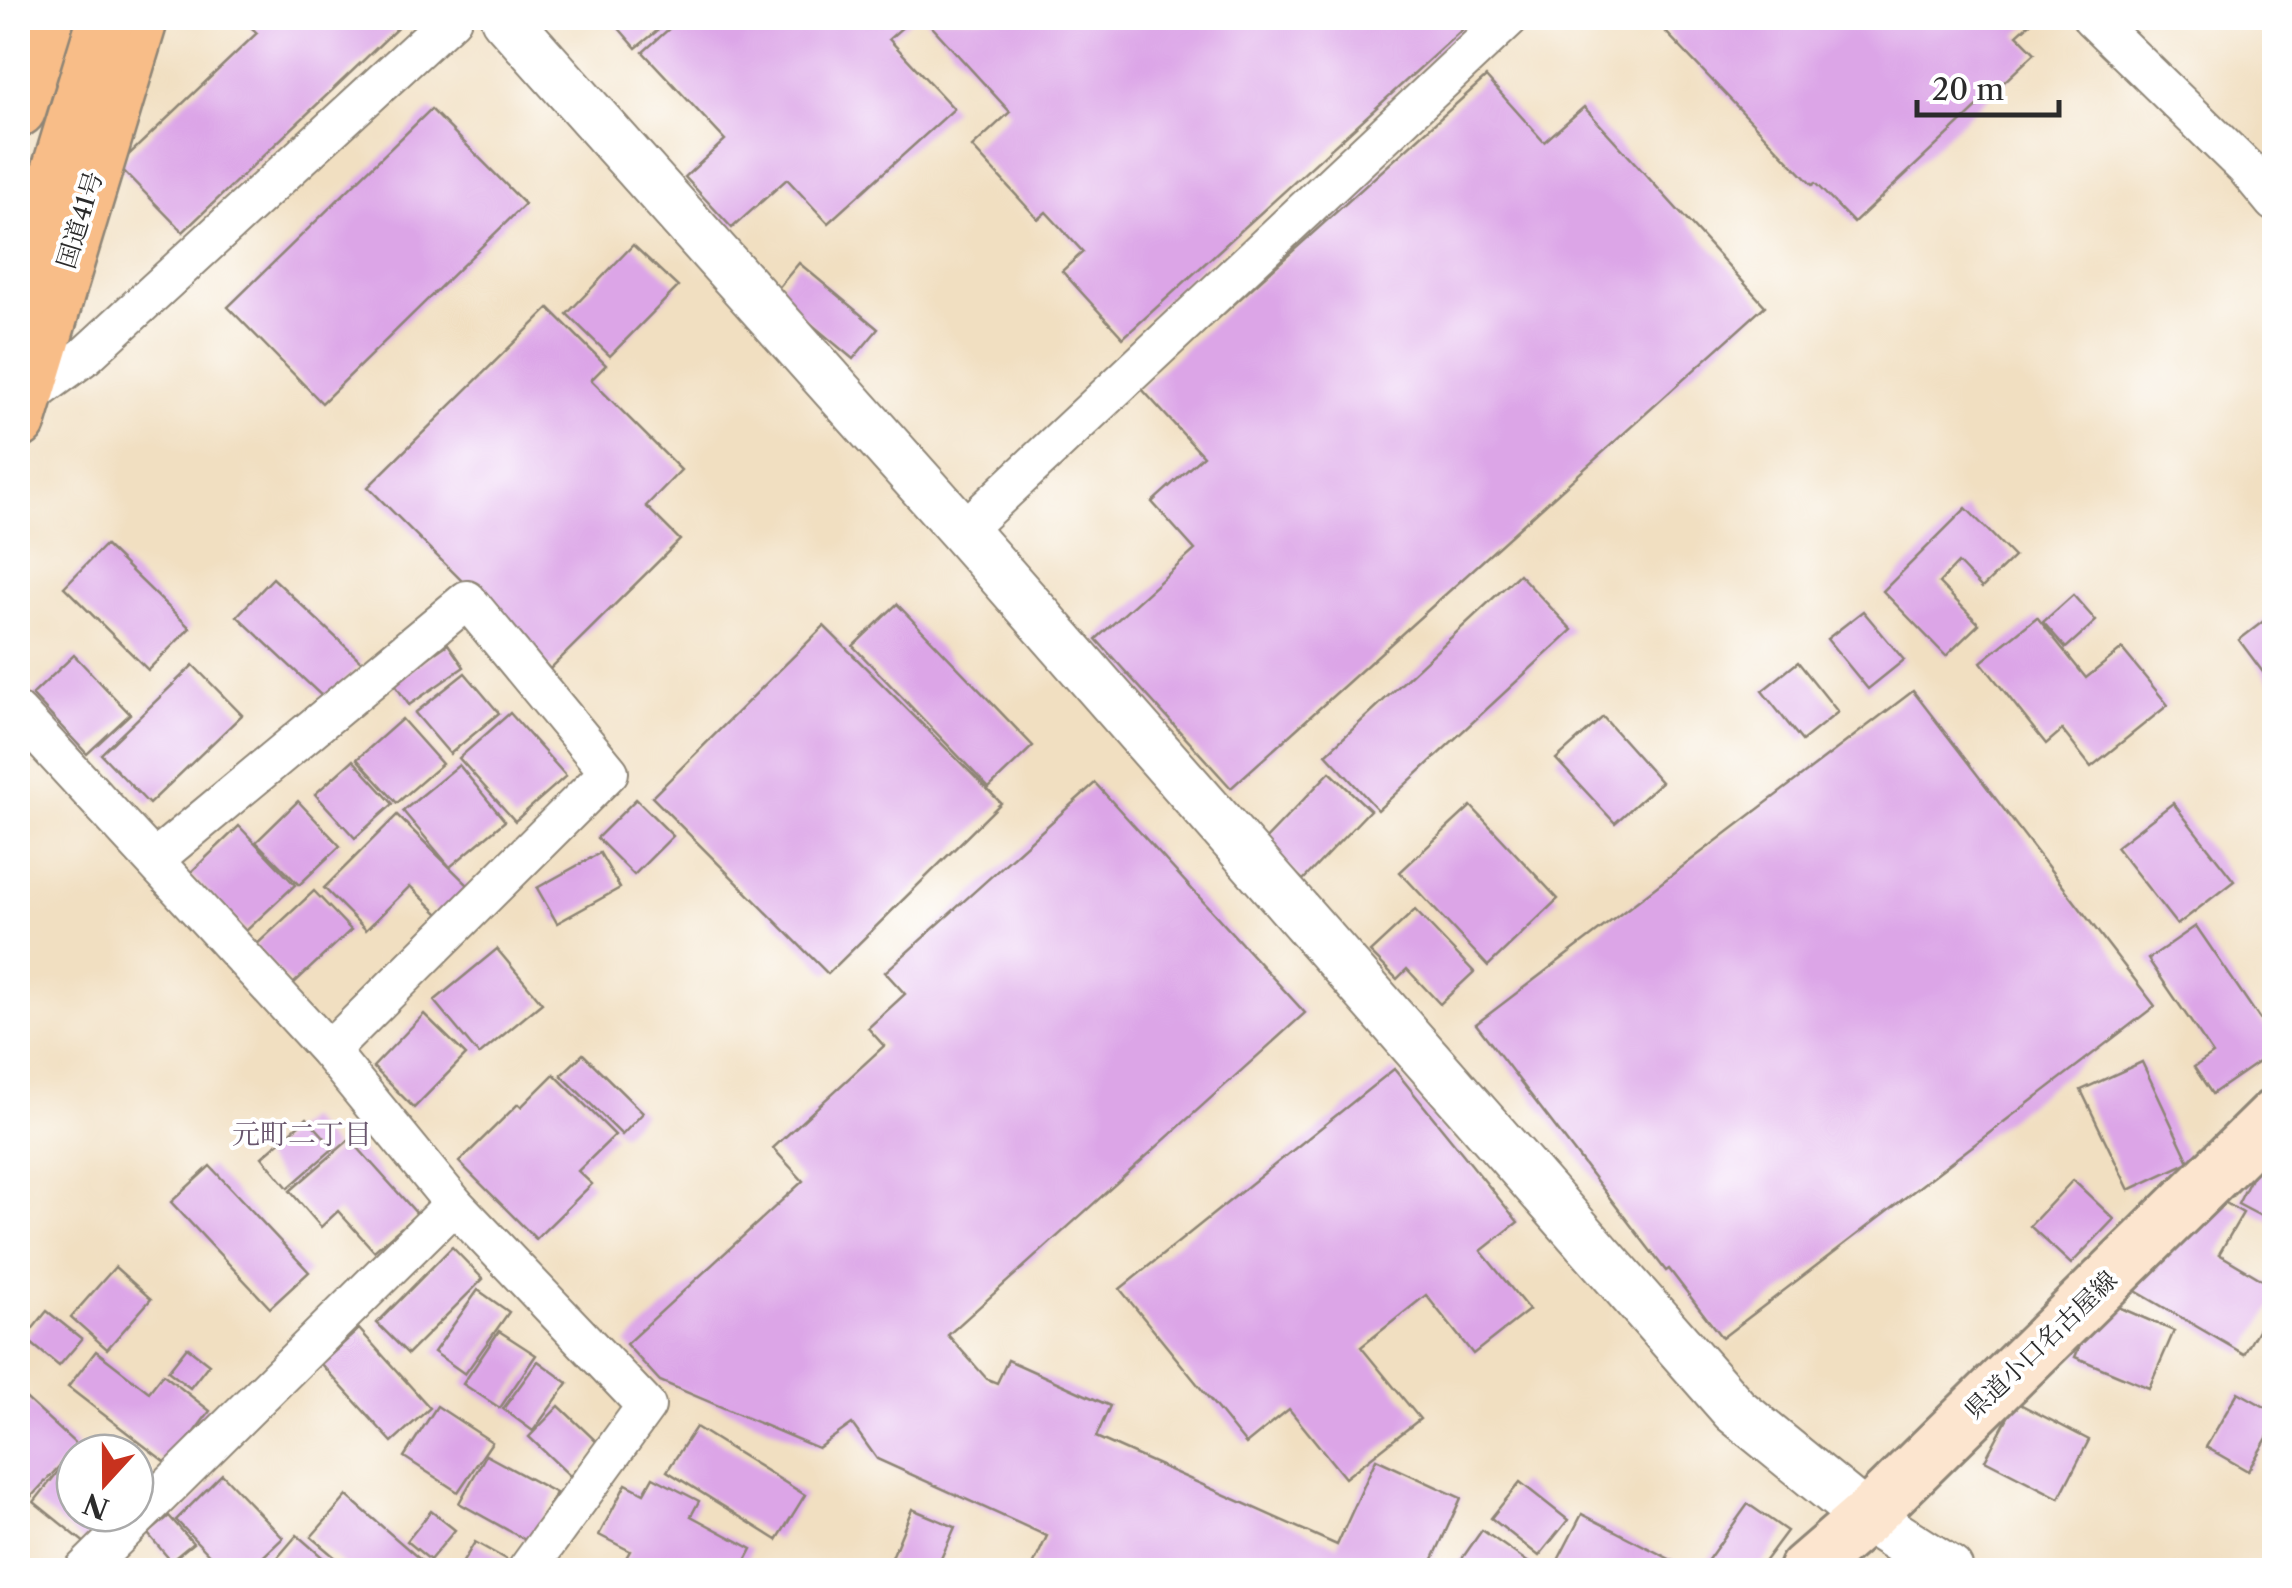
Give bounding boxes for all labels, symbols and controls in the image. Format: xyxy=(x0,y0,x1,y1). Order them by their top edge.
scale bar xyxy=(1917,55,2060,117)
text: 20 m xyxy=(1932,71,2004,108)
street label: 国道41号 xyxy=(51,168,109,272)
district label: 元町二丁目 xyxy=(232,1117,372,1151)
street label: 県道小口名古屋線 xyxy=(1958,1264,2124,1426)
north arrow xyxy=(55,1433,155,1533)
text: N xyxy=(79,1486,113,1527)

